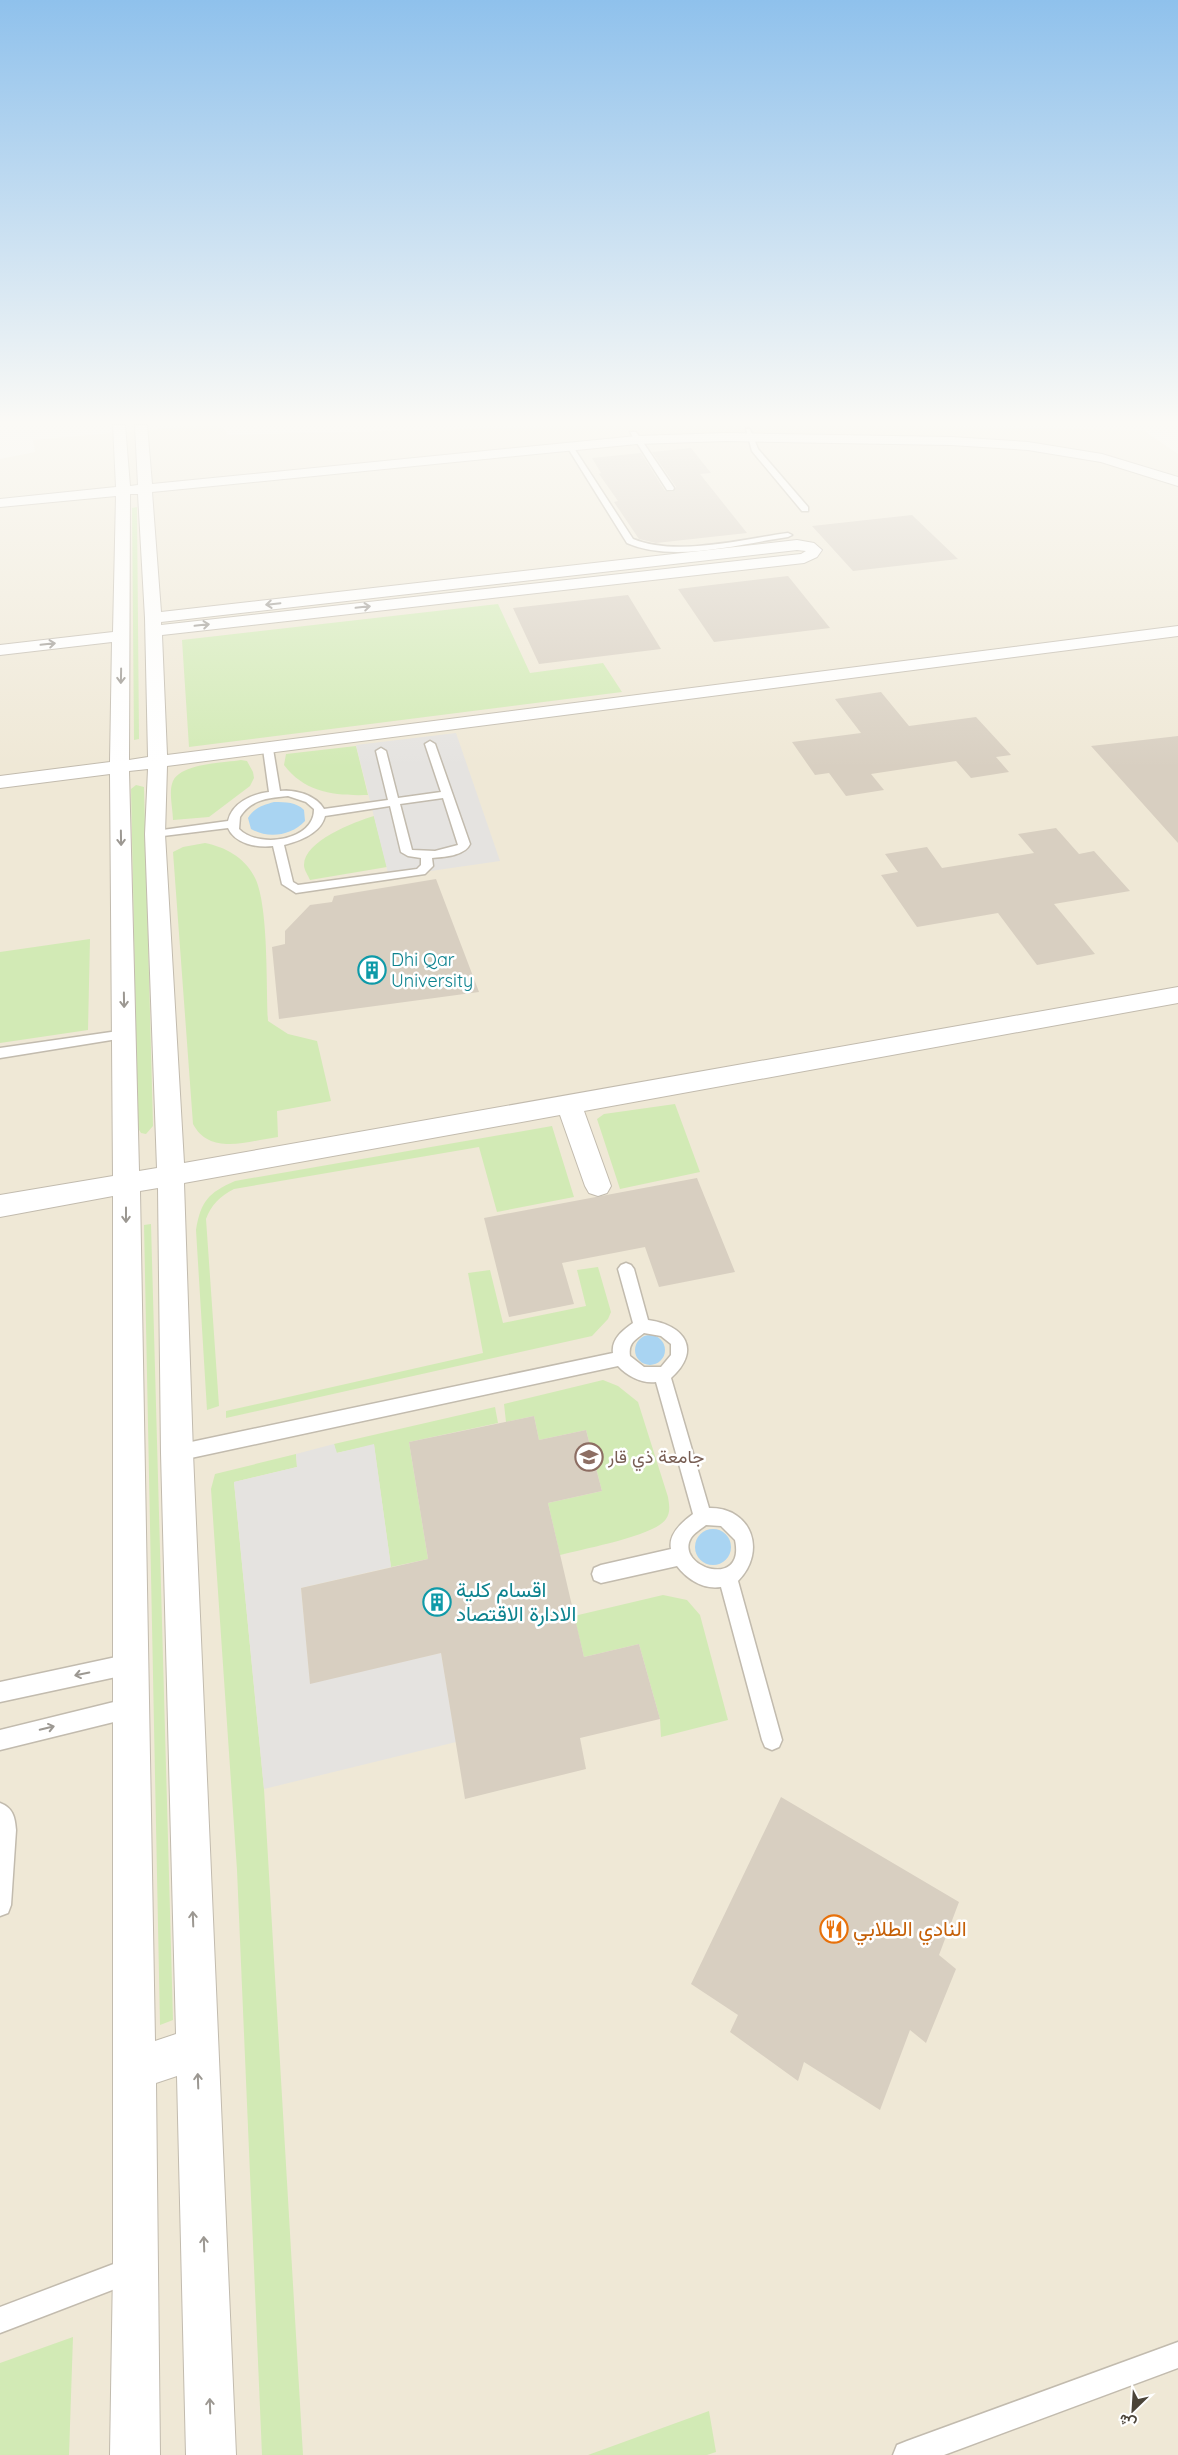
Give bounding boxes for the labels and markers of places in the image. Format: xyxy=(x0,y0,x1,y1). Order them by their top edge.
place label: Dhi Qar University xyxy=(391,948,473,992)
building icon: Dhi Qar University xyxy=(357,955,387,985)
school or university icon: جامعة ذي قار xyxy=(574,1442,604,1472)
place label: جامعة ذي قار xyxy=(607,1445,704,1472)
place label: اقسام كلية الادارة الاقتصاد xyxy=(456,1576,576,1627)
building icon: اقسام كلية الادارة الاقتصاد xyxy=(422,1587,452,1617)
restaurant icon: النادي الطلابي xyxy=(819,1914,849,1944)
place label: النادي الطلابي xyxy=(853,1915,967,1946)

